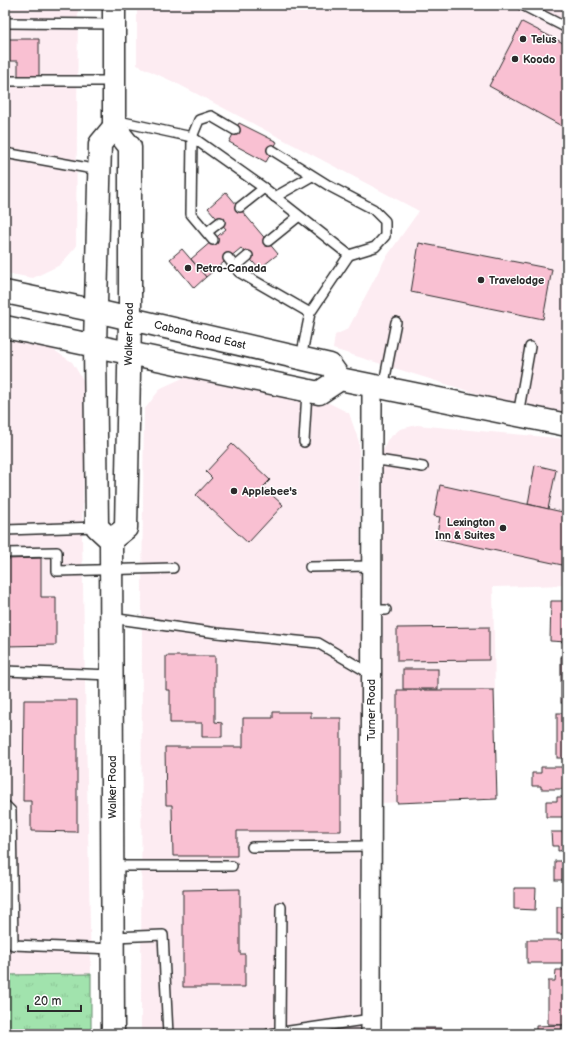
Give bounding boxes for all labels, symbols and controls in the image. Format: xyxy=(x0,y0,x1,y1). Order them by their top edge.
place label: Telus xyxy=(531,33,557,46)
marker: Telus xyxy=(518,34,528,44)
place label: Koodo xyxy=(523,53,555,66)
marker: Koodo xyxy=(510,54,520,64)
place label: Petro-Canada xyxy=(196,262,267,275)
marker: Petro-Canada xyxy=(183,263,193,273)
place label: Travelodge xyxy=(489,274,544,287)
marker: Travelodge xyxy=(476,275,486,285)
street label: Walker Road xyxy=(122,302,136,366)
street label: Cabana Road East xyxy=(153,318,248,352)
place label: Applebee's xyxy=(241,485,297,498)
marker: Applebee's xyxy=(229,486,239,496)
place label: Lexington Inn & Suites xyxy=(435,516,496,542)
marker: Lexington Inn & Suites xyxy=(498,523,508,533)
street label: Turner Road xyxy=(365,679,378,741)
street label: Walker Road xyxy=(106,755,119,819)
scale bar xyxy=(28,987,81,1013)
text: 20 m xyxy=(34,994,61,1009)

